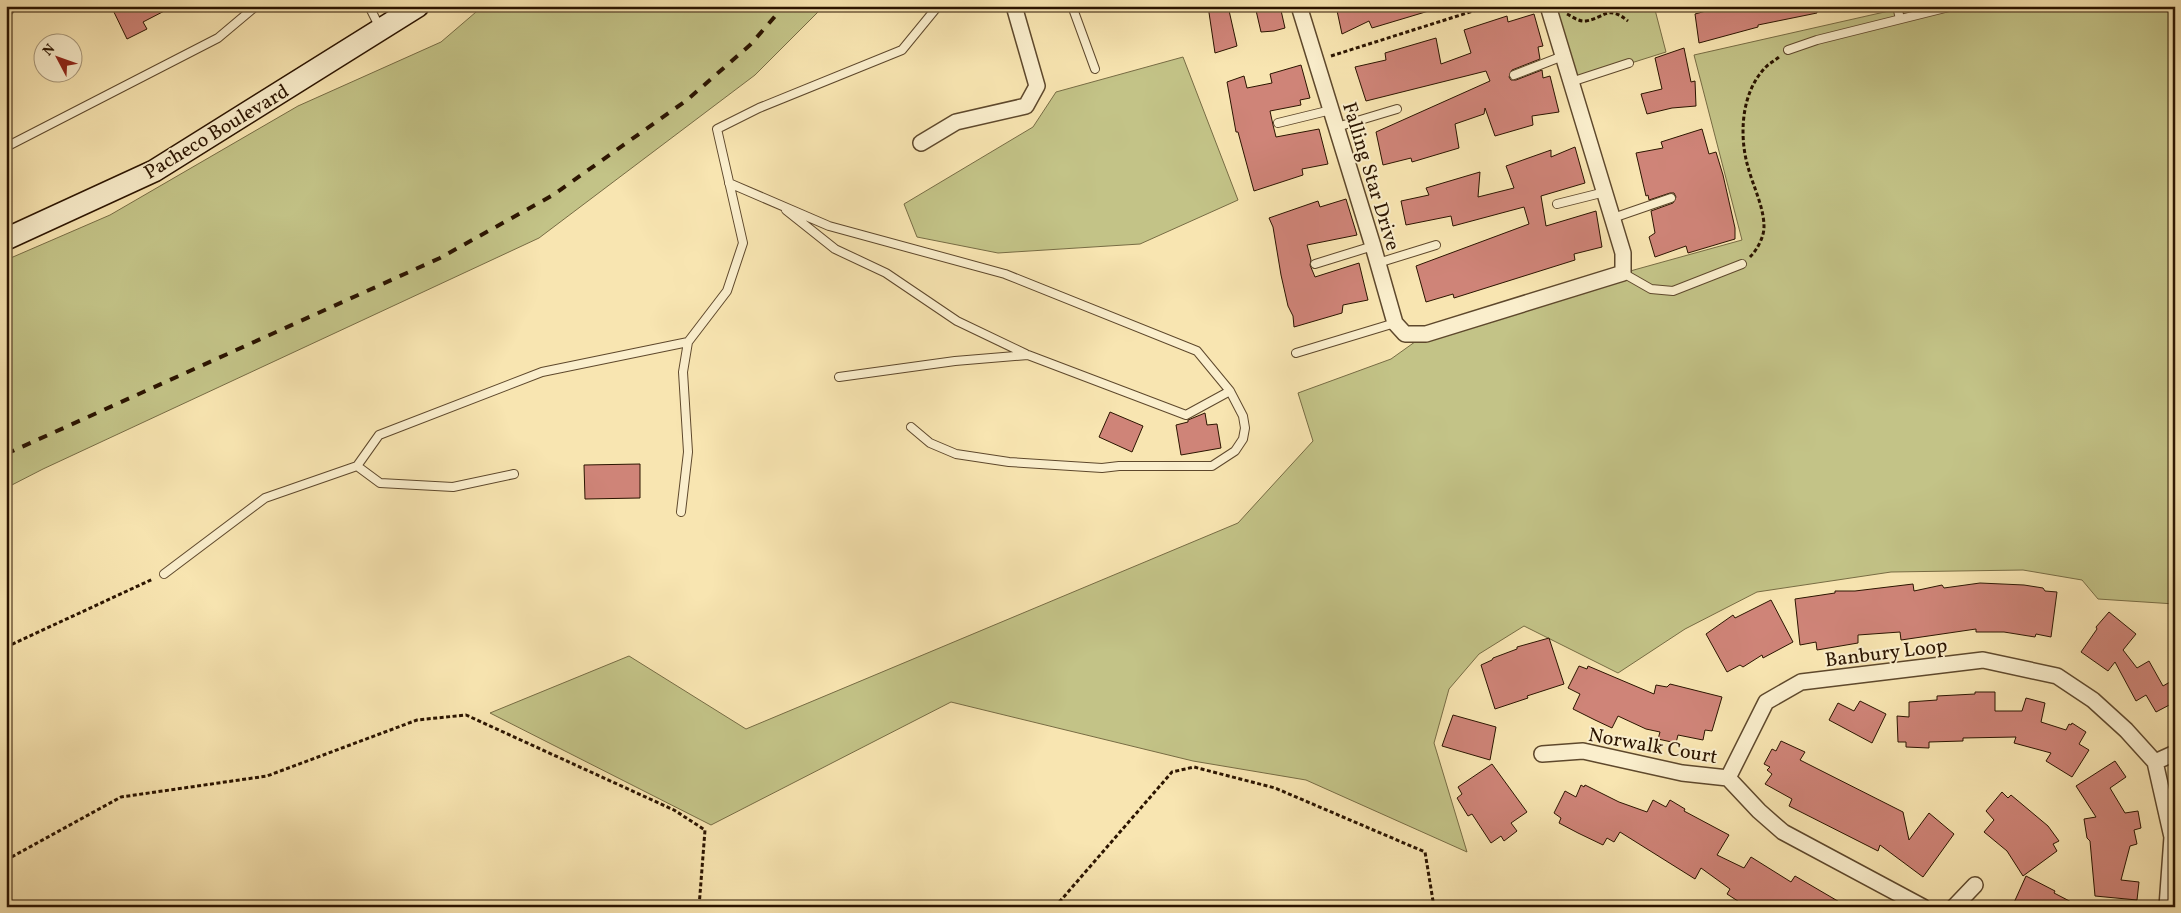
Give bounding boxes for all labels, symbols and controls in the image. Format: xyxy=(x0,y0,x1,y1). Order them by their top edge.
north arrow xyxy=(32,32,82,82)
text: N xyxy=(39,40,60,61)
street label: Pacheco Boulevard xyxy=(139,78,295,187)
street label: Falling Star Drive xyxy=(1334,99,1406,254)
street label: Banbury Loop xyxy=(1823,633,1949,675)
street label: Norwalk Court xyxy=(1586,722,1719,772)

